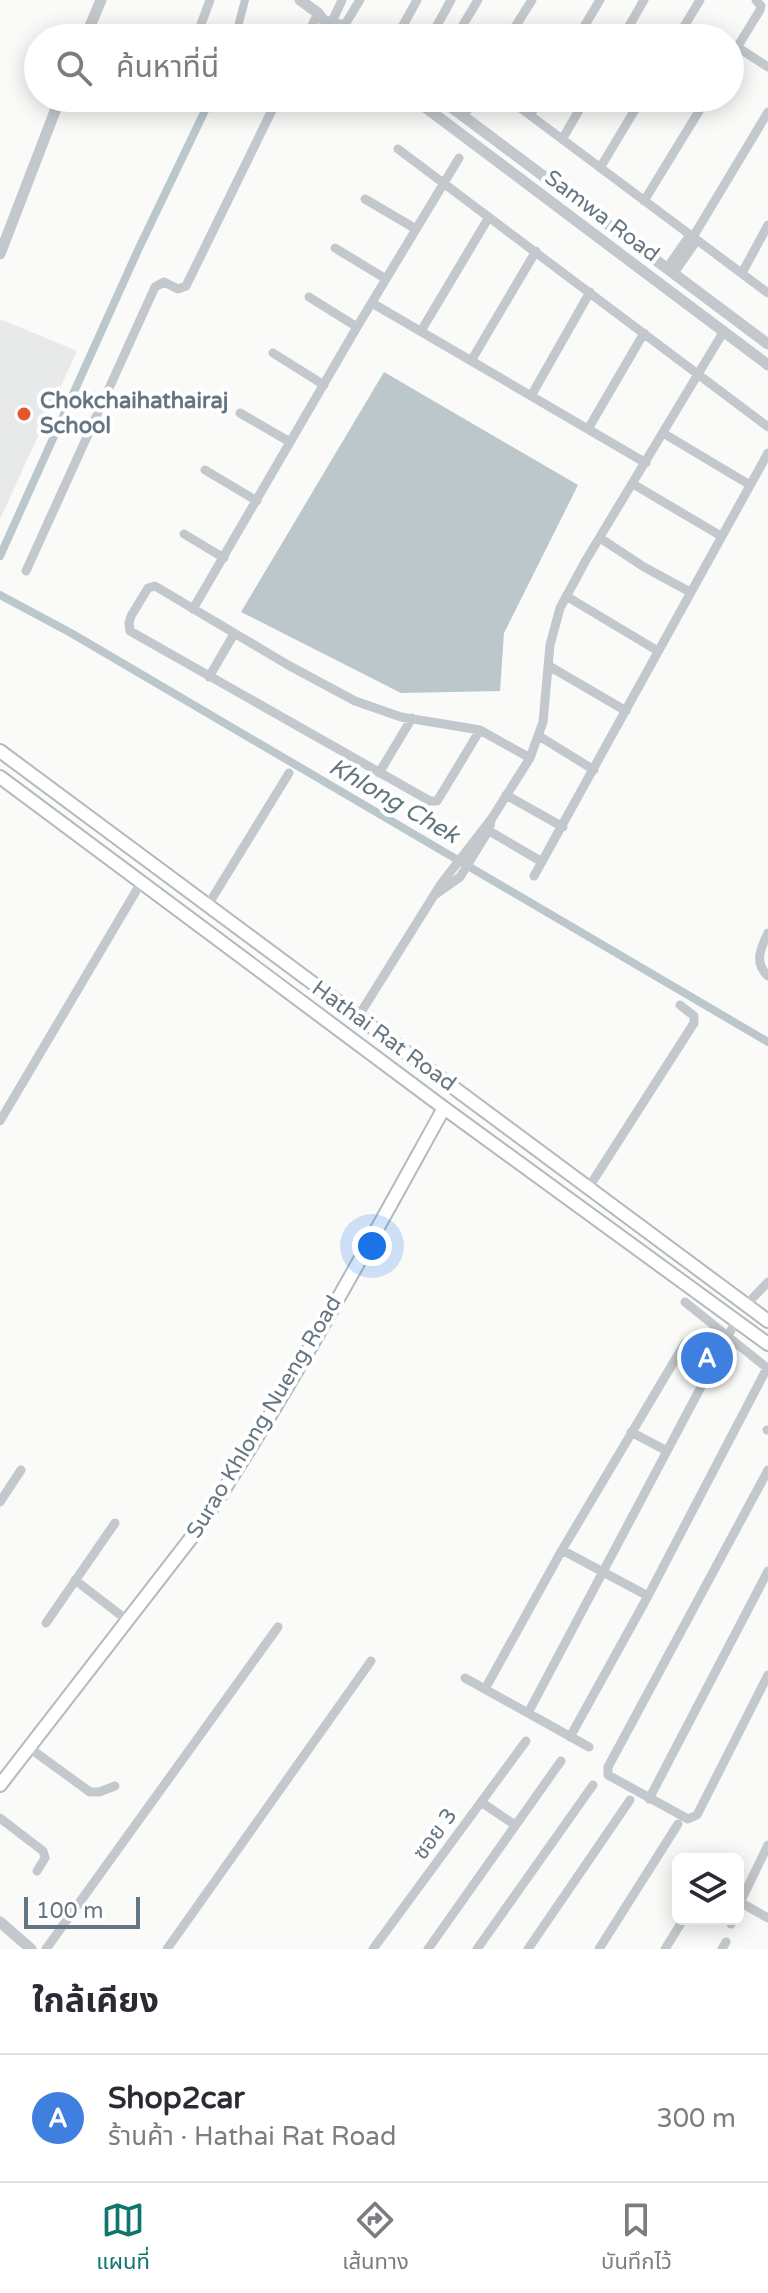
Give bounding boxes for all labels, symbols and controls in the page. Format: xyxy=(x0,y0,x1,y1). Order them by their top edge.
search box xyxy=(24,24,744,112)
icon: search xyxy=(52,46,96,90)
text: ค้นหาที่นี่ xyxy=(116,49,219,86)
street label: Samwa Road xyxy=(540,165,664,267)
place label: Chokchaihathairaj School xyxy=(40,388,228,439)
marker: Chokchaihathairaj School xyxy=(15,405,33,423)
water label: Khlong Chek xyxy=(324,752,466,851)
street label: Hathai Rat Road xyxy=(307,975,461,1097)
your location xyxy=(352,1226,392,1266)
street label: Surao Khlong Nueng Road xyxy=(181,1291,347,1543)
pin: A xyxy=(681,1328,733,1388)
street label: ซอย 3 xyxy=(408,1803,462,1865)
map controls xyxy=(672,1853,744,1925)
button: layers xyxy=(672,1853,744,1925)
scale bar xyxy=(24,1893,140,1929)
text: 100 m xyxy=(36,1898,103,1924)
text: ใกล้เคียง xyxy=(32,1981,159,2022)
text: Shop2car xyxy=(108,2080,245,2117)
text: A xyxy=(48,2103,68,2134)
text: 300 m xyxy=(656,2103,736,2134)
text: ร้านค้า · Hathai Rat Road xyxy=(108,2121,396,2152)
tab: แผนที่ xyxy=(96,2198,150,2279)
tab: เส้นทาง xyxy=(342,2198,409,2279)
tab: บันทึกไว้ xyxy=(601,2198,672,2279)

